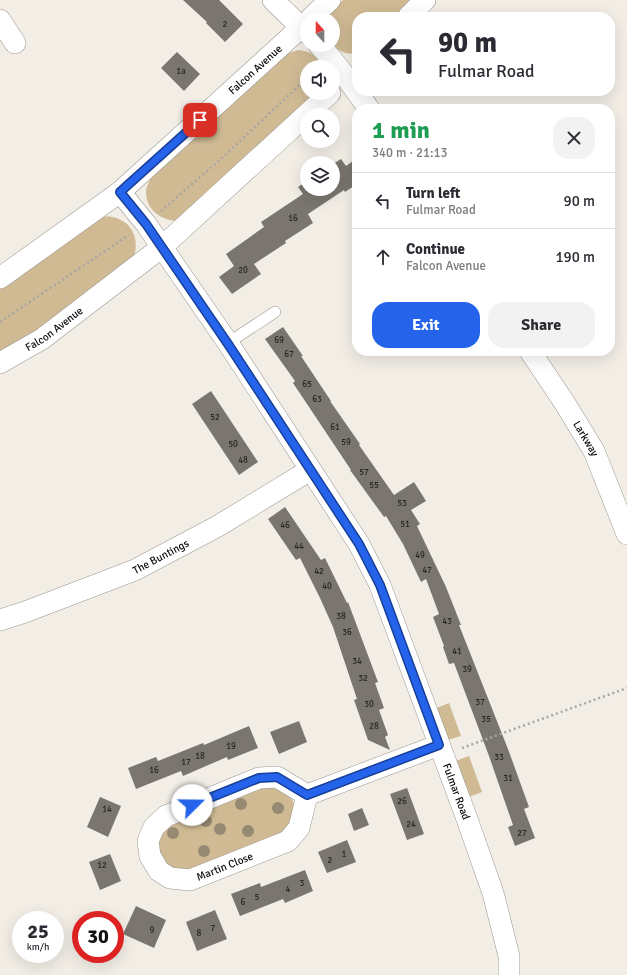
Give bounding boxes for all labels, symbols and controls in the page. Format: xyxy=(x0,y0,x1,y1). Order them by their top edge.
north arrow xyxy=(300,12,340,52)
map controls xyxy=(300,12,340,196)
house number: 2 xyxy=(223,19,228,30)
text: 90 m xyxy=(438,26,497,60)
icon: left xyxy=(372,28,424,80)
street label: Falcon Avenue xyxy=(225,42,284,97)
button: sound xyxy=(300,60,340,100)
text: Fulmar Road xyxy=(438,60,535,82)
house number: 1a xyxy=(176,66,186,77)
pin xyxy=(183,103,217,137)
button: search xyxy=(300,108,340,148)
icon: arrive xyxy=(189,109,211,131)
text: 1 min xyxy=(372,115,430,145)
button: close xyxy=(553,117,595,159)
text: 340 m · 21:13 xyxy=(372,145,448,161)
button: layers xyxy=(300,156,340,196)
text: Turn left xyxy=(406,184,460,202)
icon: left xyxy=(372,190,394,212)
text: 90 m xyxy=(564,192,595,210)
text: Fulmar Road xyxy=(406,202,476,218)
house number: 16 xyxy=(288,213,298,224)
text: Continue xyxy=(406,240,465,258)
icon: ahead xyxy=(372,246,394,268)
text: 190 m xyxy=(555,248,595,266)
text: Falcon Avenue xyxy=(406,258,486,274)
house number: 20 xyxy=(238,265,248,276)
button: Exit xyxy=(372,302,480,348)
button: Share xyxy=(488,302,595,348)
street label: Falcon Avenue xyxy=(23,304,85,354)
house number: 69 xyxy=(274,335,284,346)
house number: 67 xyxy=(284,349,294,360)
house number: 65 xyxy=(302,379,312,390)
house number: 63 xyxy=(312,394,322,405)
house number: 52 xyxy=(210,412,220,423)
street label: Larkway xyxy=(571,418,602,459)
house number: 61 xyxy=(330,422,340,433)
house number: 59 xyxy=(341,437,351,448)
house number: 50 xyxy=(228,439,238,450)
house number: 48 xyxy=(238,455,248,466)
house number: 57 xyxy=(359,467,369,478)
house number: 55 xyxy=(369,480,379,491)
house number: 53 xyxy=(397,498,407,509)
house number: 51 xyxy=(400,519,410,530)
house number: 46 xyxy=(280,520,290,531)
street label: The Buntings xyxy=(130,536,191,577)
house number: 44 xyxy=(294,541,304,552)
house number: 49 xyxy=(415,550,425,561)
house number: 47 xyxy=(422,565,432,576)
house number: 42 xyxy=(314,566,324,577)
house number: 40 xyxy=(322,581,332,592)
house number: 38 xyxy=(336,611,346,622)
house number: 43 xyxy=(442,616,452,627)
house number: 36 xyxy=(342,627,352,638)
house number: 41 xyxy=(452,646,462,657)
house number: 34 xyxy=(352,656,362,667)
house number: 39 xyxy=(462,664,472,675)
house number: 32 xyxy=(358,673,368,684)
house number: 37 xyxy=(475,697,485,708)
house number: 30 xyxy=(364,699,374,710)
house number: 35 xyxy=(481,714,491,725)
house number: 28 xyxy=(369,721,379,732)
house number: 19 xyxy=(226,741,236,752)
house number: 18 xyxy=(195,751,205,762)
house number: 33 xyxy=(494,752,504,763)
house number: 17 xyxy=(181,757,191,768)
street label: Fulmar Road xyxy=(440,761,473,822)
house number: 16 xyxy=(149,765,159,776)
house number: 31 xyxy=(503,773,513,784)
position arrow xyxy=(171,784,213,826)
house number: 26 xyxy=(397,796,407,807)
house number: 14 xyxy=(102,804,112,815)
house number: 24 xyxy=(406,819,416,830)
house number: 27 xyxy=(517,828,527,839)
street label: Martin Close xyxy=(194,849,255,883)
house number: 1 xyxy=(342,849,347,860)
house number: 2 xyxy=(328,855,333,866)
house number: 12 xyxy=(97,860,107,871)
house number: 3 xyxy=(300,878,305,889)
house number: 4 xyxy=(286,884,291,895)
house number: 5 xyxy=(255,892,260,903)
house number: 6 xyxy=(241,897,246,908)
speed limit sign: 30 xyxy=(72,911,124,963)
text: 25 xyxy=(27,919,49,944)
house number: 7 xyxy=(211,923,216,934)
house number: 9 xyxy=(150,925,155,936)
house number: 8 xyxy=(197,928,202,939)
text: km/h xyxy=(27,941,49,953)

